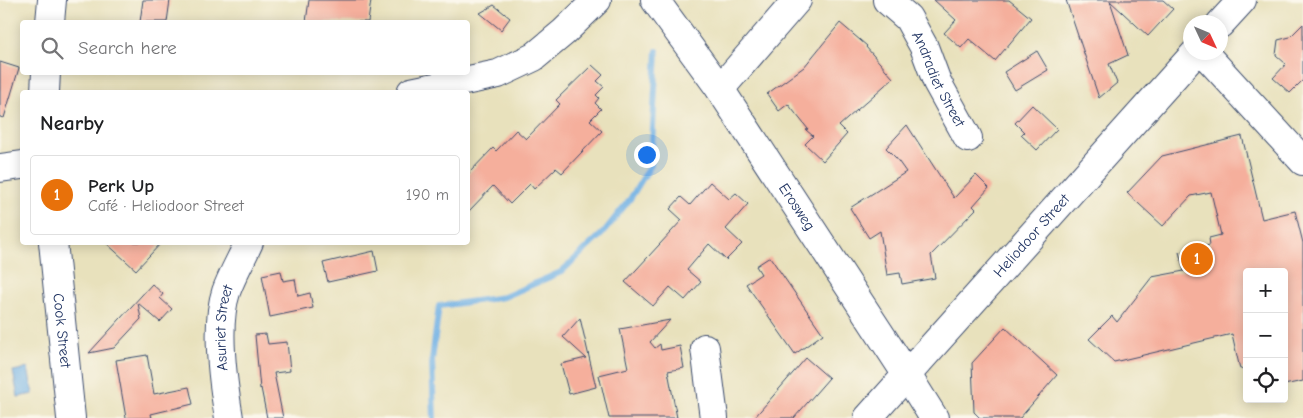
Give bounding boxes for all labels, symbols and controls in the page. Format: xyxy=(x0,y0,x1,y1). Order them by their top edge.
north arrow xyxy=(1183,15,1228,60)
search box xyxy=(20,20,470,75)
street label: Andradiet Street xyxy=(908,28,969,131)
icon: search xyxy=(38,34,66,62)
text: Search here xyxy=(78,37,177,59)
text: Nearby xyxy=(40,111,104,135)
your location xyxy=(634,142,660,168)
text: Perk Up xyxy=(88,175,154,197)
street label: Erosweg xyxy=(775,180,819,234)
text: 1 xyxy=(54,186,60,204)
text: 190 m xyxy=(406,186,449,204)
street label: Heliodoor Street xyxy=(990,190,1074,281)
text: Café · Heliodoor Street xyxy=(88,197,244,215)
pin: 1 xyxy=(1181,240,1213,278)
map controls xyxy=(1243,268,1288,403)
button: + xyxy=(1243,268,1288,313)
street label: Asuriet Street xyxy=(212,281,237,372)
street label: Cook Street xyxy=(49,292,75,369)
button: − xyxy=(1243,313,1288,358)
button: locate xyxy=(1243,358,1288,403)

